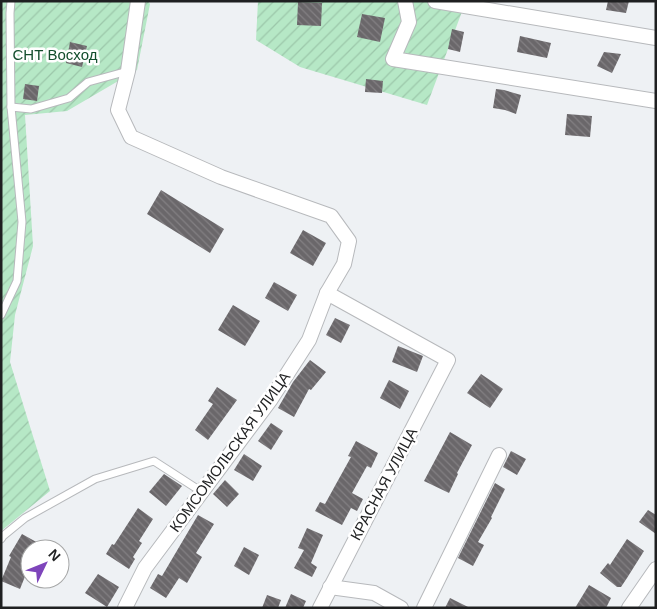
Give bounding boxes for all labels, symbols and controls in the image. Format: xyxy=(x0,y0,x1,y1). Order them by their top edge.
park label: СНТ Восход xyxy=(13,46,98,63)
street label: КОМСОМОЛЬСКАЯ УЛИЦА xyxy=(166,368,293,535)
street label: КРАСНАЯ УЛИЦА xyxy=(347,425,420,543)
north arrow xyxy=(20,539,70,589)
text: N xyxy=(45,546,64,564)

